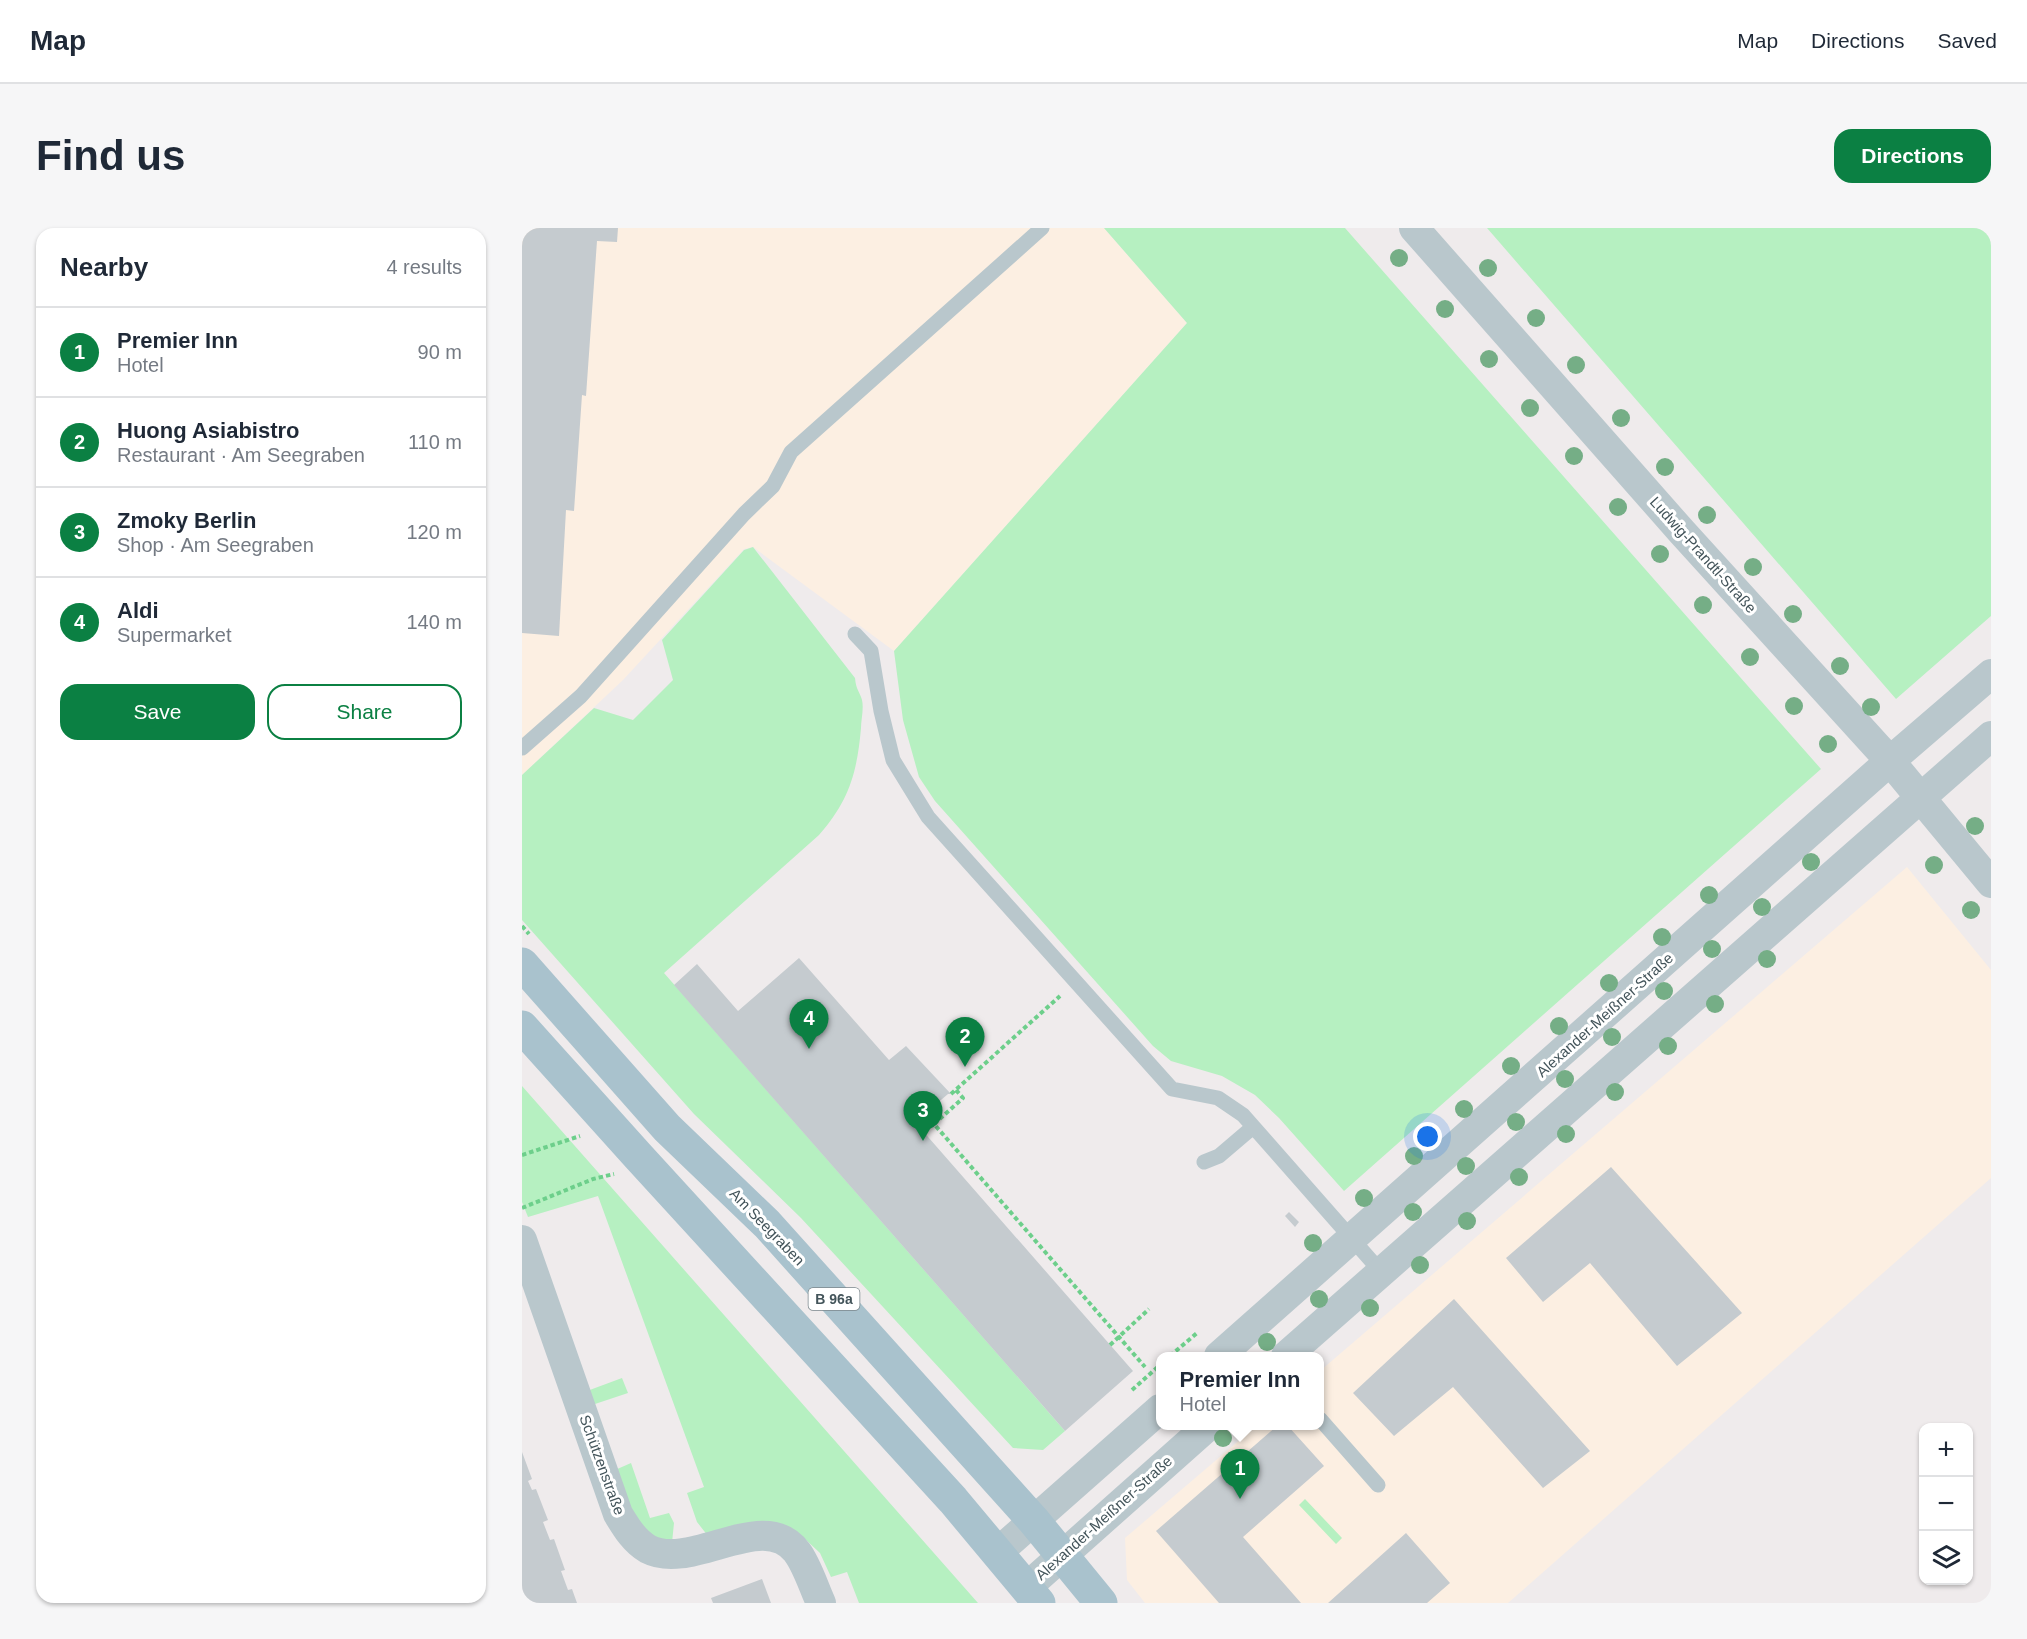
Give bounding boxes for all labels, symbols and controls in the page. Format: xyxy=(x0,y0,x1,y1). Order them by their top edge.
text: Map xyxy=(30,25,86,56)
text: Map xyxy=(1737,29,1778,52)
text: Directions xyxy=(1811,29,1904,52)
text: Saved xyxy=(1937,29,1997,52)
button: Directions xyxy=(1834,129,1991,183)
text: Find us xyxy=(36,132,185,179)
text: Nearby xyxy=(60,252,148,282)
text: 4 results xyxy=(386,256,462,278)
text: Premier Inn xyxy=(117,328,238,353)
text: 1 xyxy=(74,341,85,363)
text: 90 m xyxy=(418,341,462,363)
text: Hotel xyxy=(117,354,164,376)
text: Huong Asiabistro xyxy=(117,418,300,443)
text: 2 xyxy=(74,431,85,453)
text: 110 m xyxy=(408,431,462,453)
text: Restaurant · Am Seegraben xyxy=(117,444,365,466)
street label: Ludwig-Prandtl-Straße xyxy=(1647,493,1760,616)
text: Zmoky Berlin xyxy=(117,508,256,533)
text: 3 xyxy=(74,521,85,543)
text: 120 m xyxy=(406,521,462,543)
text: Shop · Am Seegraben xyxy=(117,534,314,556)
text: Aldi xyxy=(117,598,159,623)
text: 4 xyxy=(74,611,85,633)
text: 140 m xyxy=(406,611,462,633)
text: Supermarket xyxy=(117,624,232,646)
button: Save xyxy=(60,684,255,740)
button: Share xyxy=(267,684,462,740)
street label: Alexander-Meißner-Straße xyxy=(1533,949,1676,1080)
pin: 4 xyxy=(790,1000,828,1049)
pin: 2 xyxy=(946,1018,984,1067)
pin: 3 xyxy=(904,1092,942,1141)
your location xyxy=(1413,1122,1442,1151)
street label: Am Seegraben xyxy=(726,1185,808,1269)
road number: B 96a xyxy=(808,1288,860,1310)
popup xyxy=(1156,1352,1324,1430)
text: Premier Inn xyxy=(1179,1367,1301,1392)
text: Hotel xyxy=(1179,1393,1226,1415)
street label: Schützenstraße xyxy=(577,1413,628,1517)
map controls xyxy=(1919,1423,1973,1585)
button: + xyxy=(1919,1423,1973,1477)
pin: 1 xyxy=(1220,1450,1260,1499)
street label: Alexander-Meißner-Straße xyxy=(1032,1452,1175,1583)
button: − xyxy=(1919,1477,1973,1531)
button: layers xyxy=(1919,1531,1973,1585)

